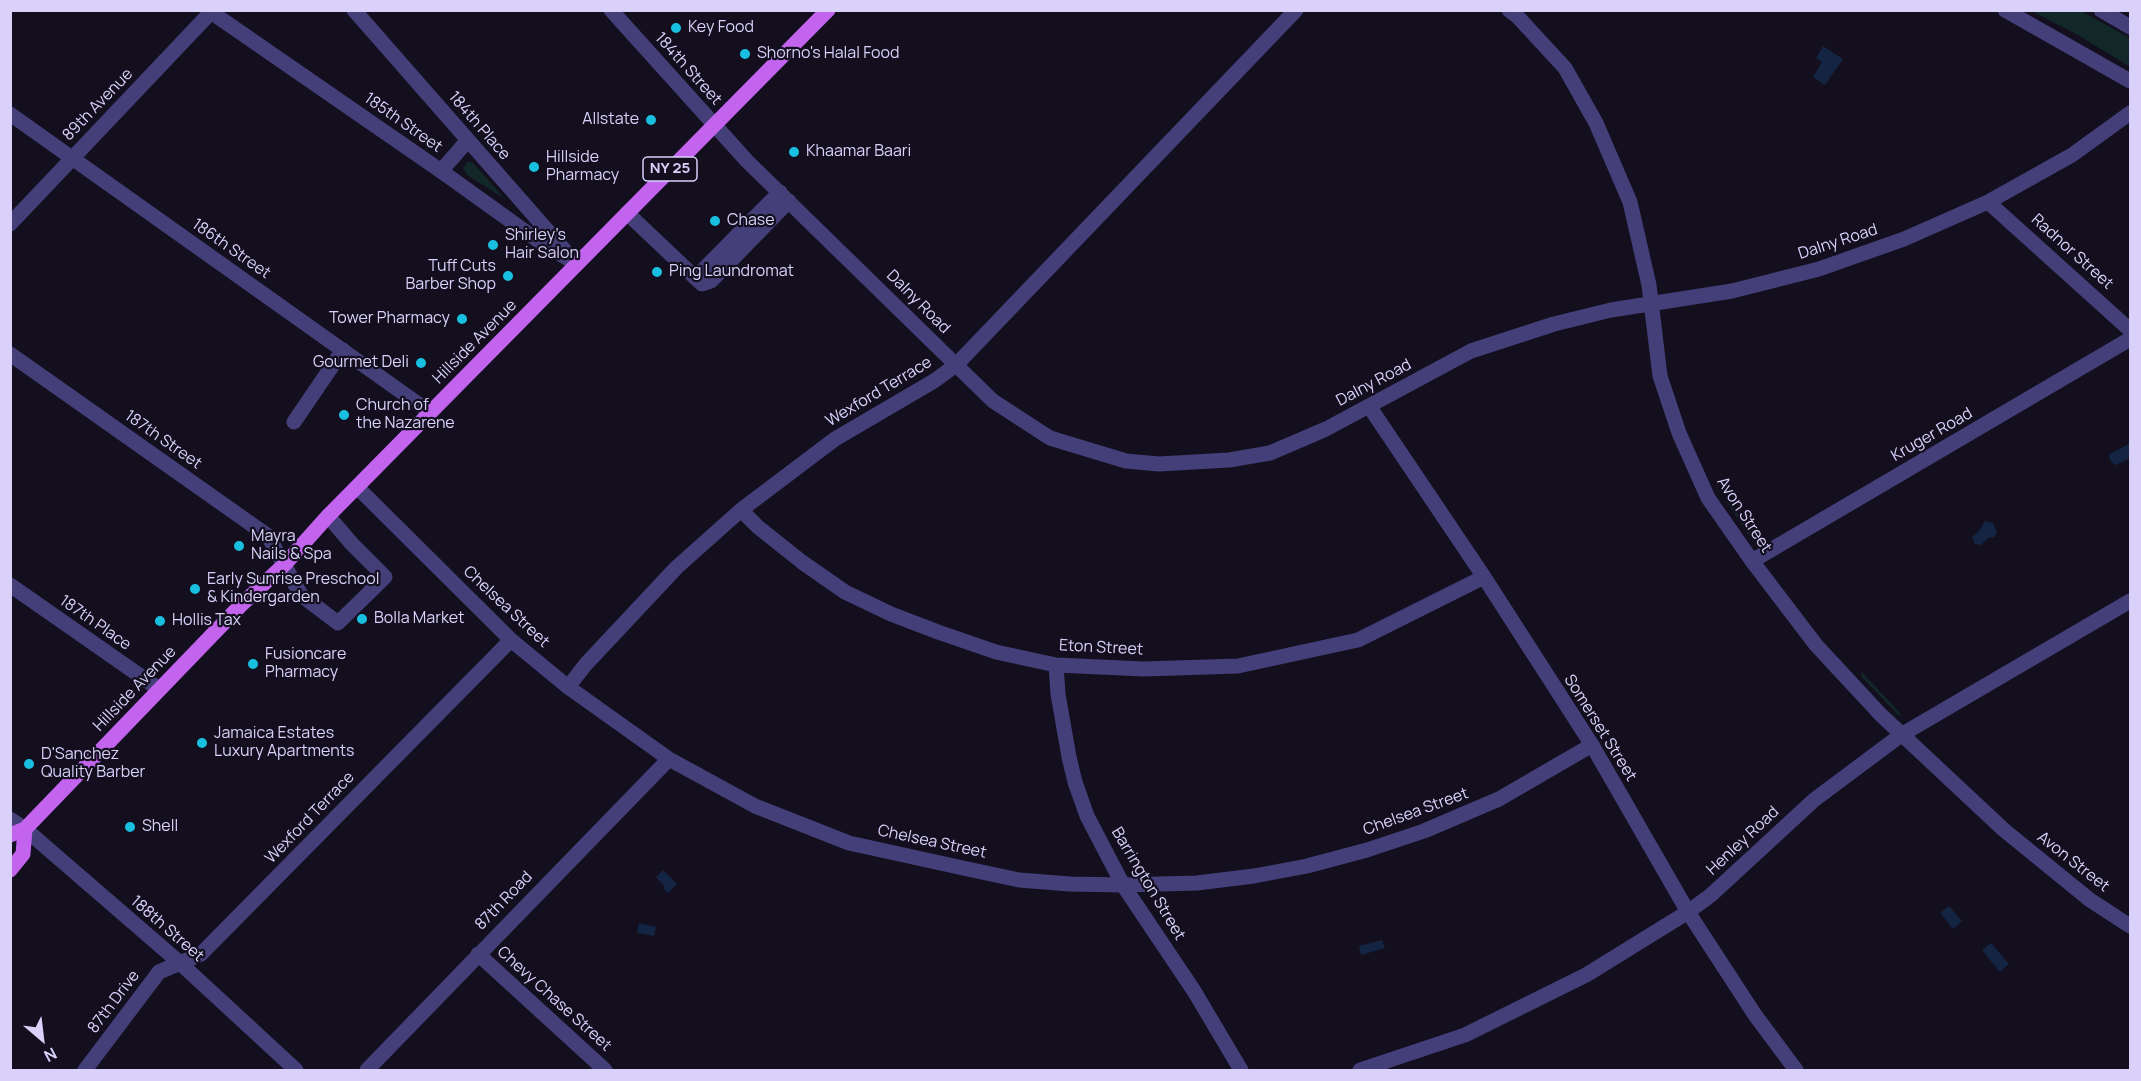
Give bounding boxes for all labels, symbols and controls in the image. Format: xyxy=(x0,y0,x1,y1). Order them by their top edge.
place label: Key Food xyxy=(688,18,754,38)
marker: Key Food xyxy=(669,21,683,35)
street label: 184th Street xyxy=(650,29,726,109)
place label: Shorno's Halal Food xyxy=(757,44,899,64)
marker: Shorno's Halal Food xyxy=(738,47,752,61)
street label: 89th Avenue xyxy=(59,65,137,145)
street label: 184th Place xyxy=(444,88,514,164)
street label: 185th Street xyxy=(360,89,446,157)
place label: Allstate xyxy=(582,110,639,130)
marker: Allstate xyxy=(644,113,658,127)
place label: Khaamar Baari xyxy=(806,142,911,162)
marker: Khaamar Baari xyxy=(787,145,801,159)
place label: Hillside Pharmacy xyxy=(546,148,619,186)
road number: NY 25 xyxy=(643,157,697,181)
marker: Hillside Pharmacy xyxy=(527,160,541,174)
street label: Radnor Street xyxy=(2027,210,2117,294)
place label: Chase xyxy=(727,211,775,231)
marker: Chase xyxy=(708,214,722,228)
street label: 186th Street xyxy=(188,215,274,283)
street label: Dalny Road xyxy=(1796,220,1880,264)
place label: Shirley’s Hair Salon xyxy=(505,226,579,264)
marker: Shirley’s Hair Salon xyxy=(486,238,500,252)
place label: Tuff Cuts Barber Shop xyxy=(405,257,496,295)
place label: Ping Laundromat xyxy=(669,262,794,282)
marker: Ping Laundromat xyxy=(650,265,664,279)
street label: Dalny Road xyxy=(882,266,954,338)
marker: Tuff Cuts Barber Shop xyxy=(501,269,515,283)
street label: Hillside Avenue xyxy=(429,296,521,388)
place label: Tower Pharmacy xyxy=(329,309,450,329)
marker: Tower Pharmacy xyxy=(455,312,469,326)
place label: Gourmet Deli xyxy=(313,353,409,373)
street label: Wexford Terrace xyxy=(823,353,935,431)
street label: Dalny Road xyxy=(1333,355,1415,411)
marker: Gourmet Deli xyxy=(414,356,428,370)
place label: Church of the Nazarene xyxy=(356,396,455,434)
street label: Kruger Road xyxy=(1888,404,1976,466)
street label: 187th Street xyxy=(121,406,205,474)
marker: Church of the Nazarene xyxy=(337,408,351,422)
street label: Avon Street xyxy=(1712,474,1776,556)
place label: Mayra Nails & Spa xyxy=(251,527,332,565)
marker: Mayra Nails & Spa xyxy=(232,539,246,553)
street label: Chelsea Street xyxy=(459,562,553,652)
place label: Early Sunrise Preschool & Kindergarden xyxy=(207,570,380,608)
marker: Early Sunrise Preschool & Kindergarden xyxy=(188,582,202,596)
street label: 187th Place xyxy=(56,591,134,655)
place label: Bolla Market xyxy=(374,609,464,629)
place label: Hollis Tax xyxy=(172,611,241,631)
marker: Bolla Market xyxy=(355,612,369,626)
marker: Hollis Tax xyxy=(153,614,167,628)
street label: Eton Street xyxy=(1058,636,1144,660)
street label: Hillside Avenue xyxy=(90,642,180,736)
place label: Fusioncare Pharmacy xyxy=(265,645,346,683)
marker: Fusioncare Pharmacy xyxy=(246,657,260,671)
street label: Somerset Street xyxy=(1560,671,1640,785)
place label: Jamaica Estates Luxury Apartments xyxy=(214,724,355,762)
marker: Jamaica Estates Luxury Apartments xyxy=(195,736,209,750)
place label: D'Sanchez Quality Barber xyxy=(41,745,145,783)
marker: D'Sanchez Quality Barber xyxy=(22,757,36,771)
street label: Wexford Terrace xyxy=(261,768,359,868)
street label: Chelsea Street xyxy=(1361,784,1471,840)
street label: Henley Road xyxy=(1703,803,1783,879)
place label: Shell xyxy=(142,817,178,837)
marker: Shell xyxy=(123,820,137,834)
street label: Chelsea Street xyxy=(876,821,988,863)
street label: Barrington Street xyxy=(1107,824,1189,944)
street label: Avon Street xyxy=(2033,828,2113,896)
street label: 87th Road xyxy=(471,868,537,934)
street label: 188th Street xyxy=(126,892,208,966)
street label: Chevy Chase Street xyxy=(493,943,615,1055)
street label: 87th Drive xyxy=(84,967,144,1037)
north arrow xyxy=(12,1009,72,1069)
text: N xyxy=(40,1042,61,1067)

